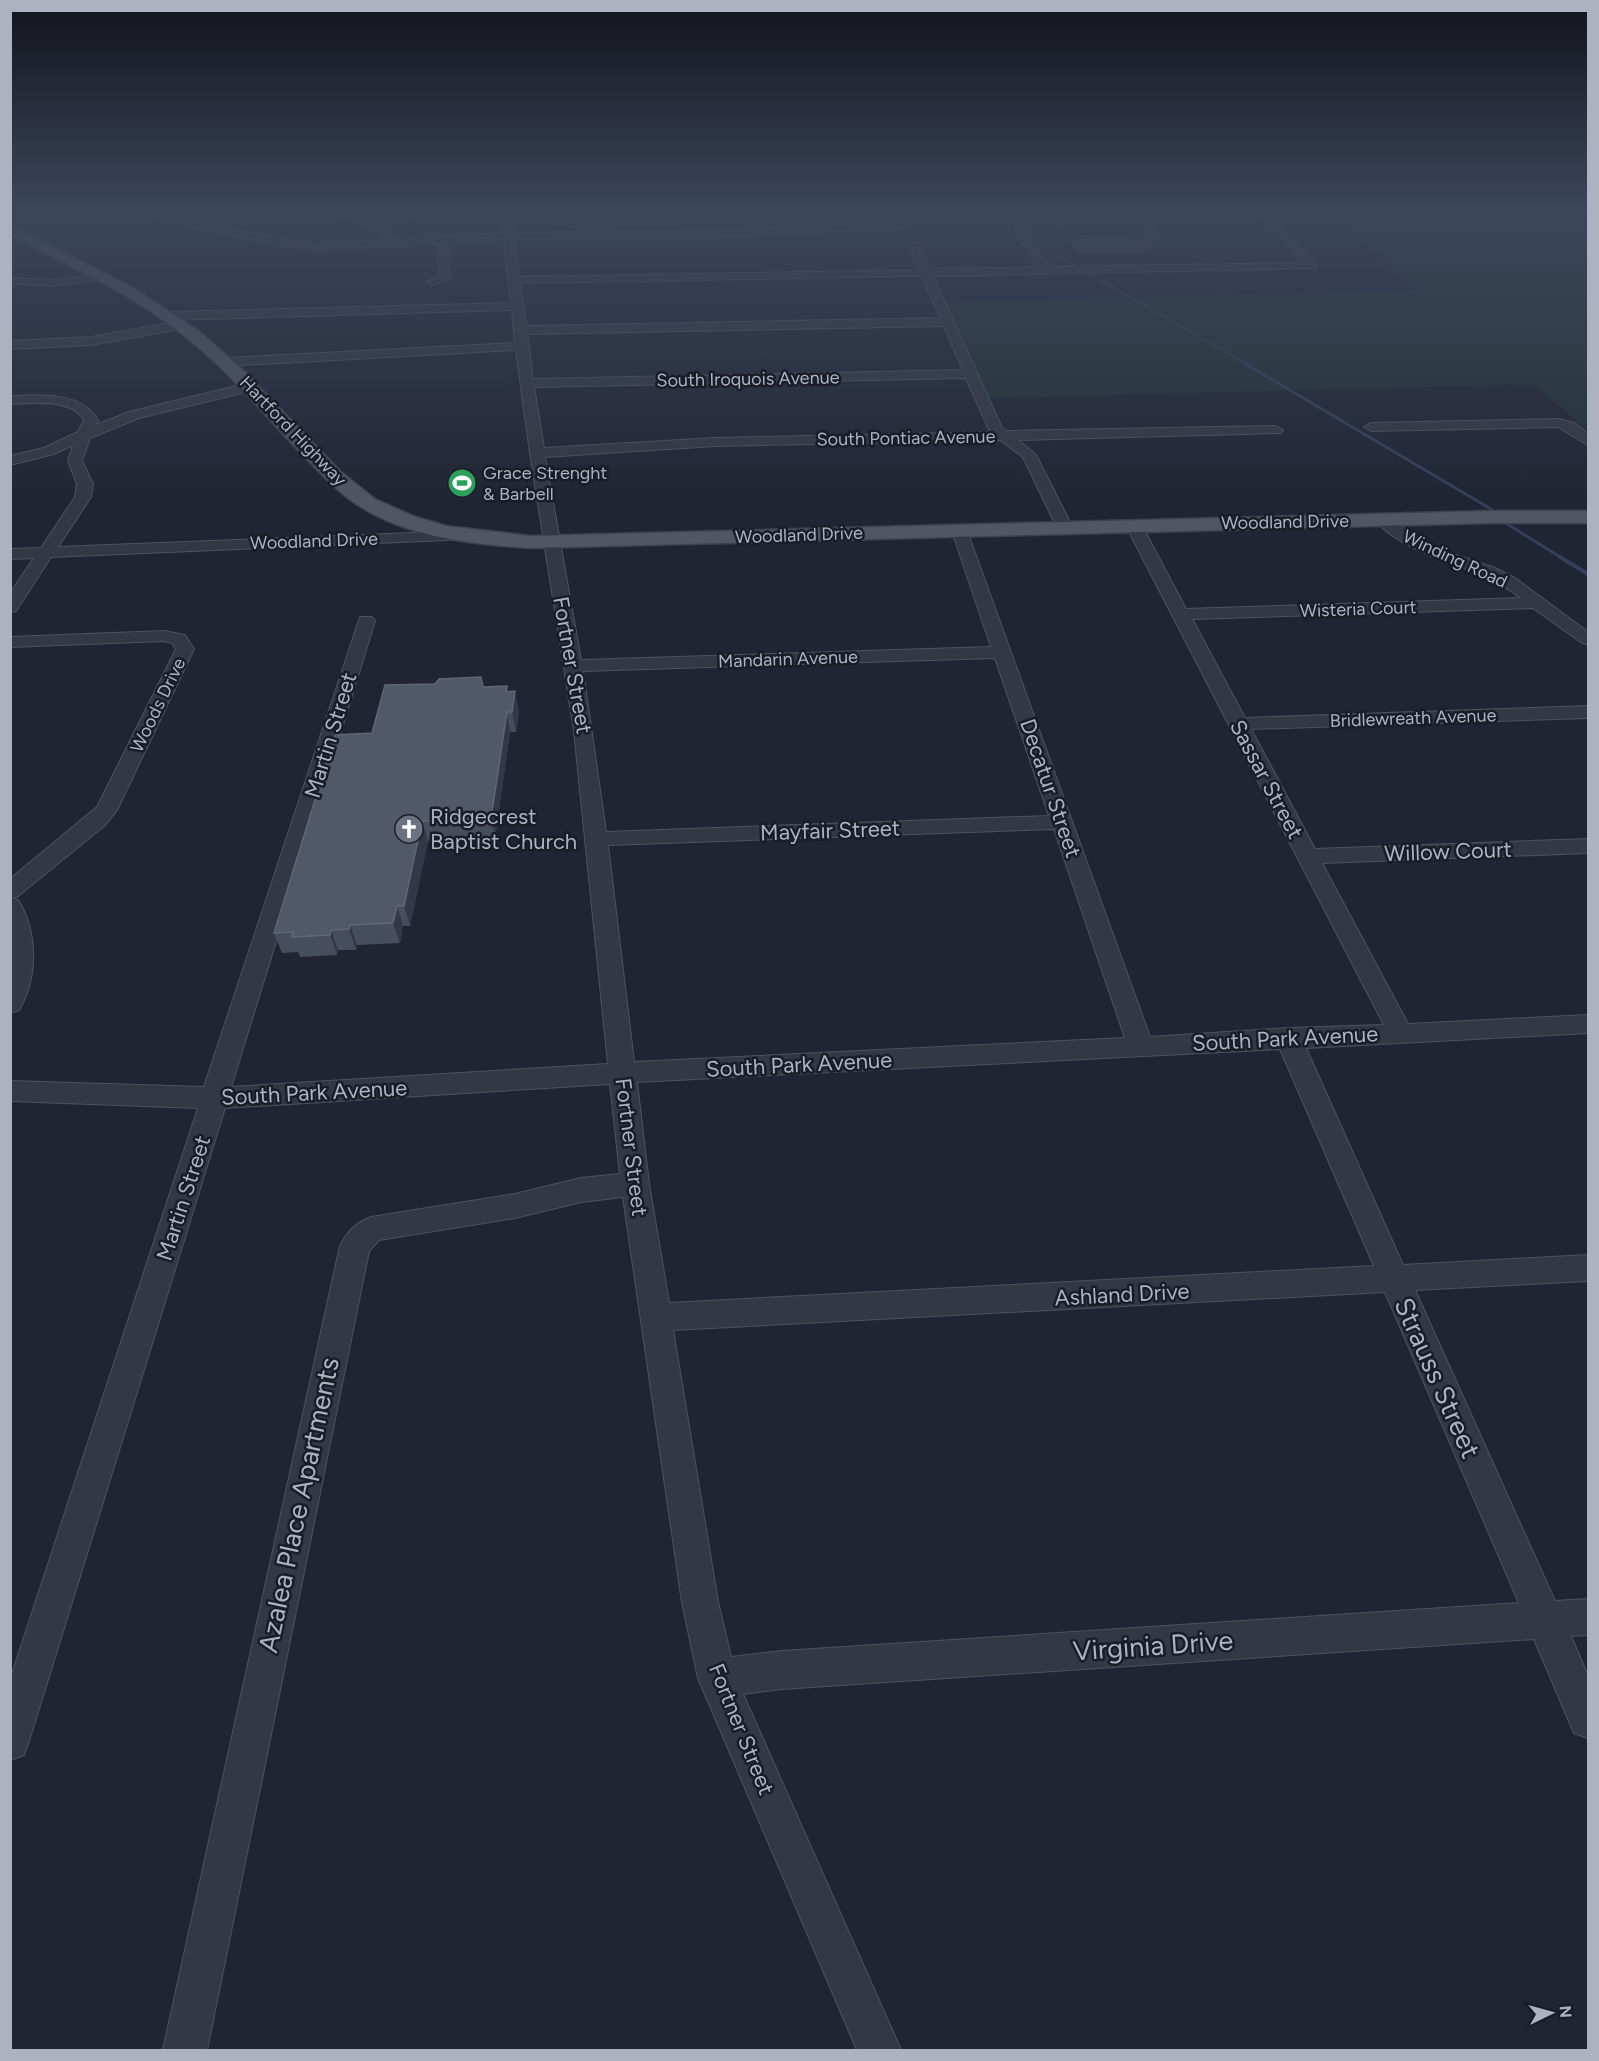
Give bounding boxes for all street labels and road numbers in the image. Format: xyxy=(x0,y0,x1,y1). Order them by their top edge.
street label: South Iroquois Avenue xyxy=(656,366,840,392)
street label: Hartford Highway xyxy=(235,371,351,491)
street label: South Pontiac Avenue xyxy=(816,425,996,451)
street label: Woodland Drive xyxy=(1221,510,1349,534)
street label: Woodland Drive xyxy=(735,522,863,548)
street label: Winding Road xyxy=(1399,525,1511,593)
street label: Woodland Drive xyxy=(250,528,378,554)
street label: Fortner Street xyxy=(547,594,598,736)
street label: Wisteria Court xyxy=(1299,596,1417,622)
street label: Mandarin Avenue xyxy=(718,646,858,672)
street label: Woods Drive xyxy=(126,654,190,756)
street label: Martin Street xyxy=(299,669,362,801)
street label: Bridlewreath Avenue xyxy=(1329,704,1497,732)
street label: Decatur Street xyxy=(1014,715,1087,861)
street label: Sassar Street xyxy=(1224,715,1309,843)
street label: Mayfair Street xyxy=(760,815,900,846)
street label: Willow Court xyxy=(1384,836,1512,867)
street label: South Park Avenue xyxy=(1191,1020,1379,1057)
street label: South Park Avenue xyxy=(705,1046,893,1083)
street label: South Park Avenue xyxy=(220,1074,408,1111)
street label: Fortner Street xyxy=(610,1076,653,1218)
street label: Martin Street xyxy=(151,1132,216,1264)
street label: Ashland Drive xyxy=(1054,1277,1190,1312)
street label: Strauss Street xyxy=(1387,1292,1488,1463)
street label: Azalea Place Apartments xyxy=(251,1354,346,1655)
street label: Virginia Drive xyxy=(1072,1623,1234,1668)
street label: Fortner Street xyxy=(703,1660,780,1799)

